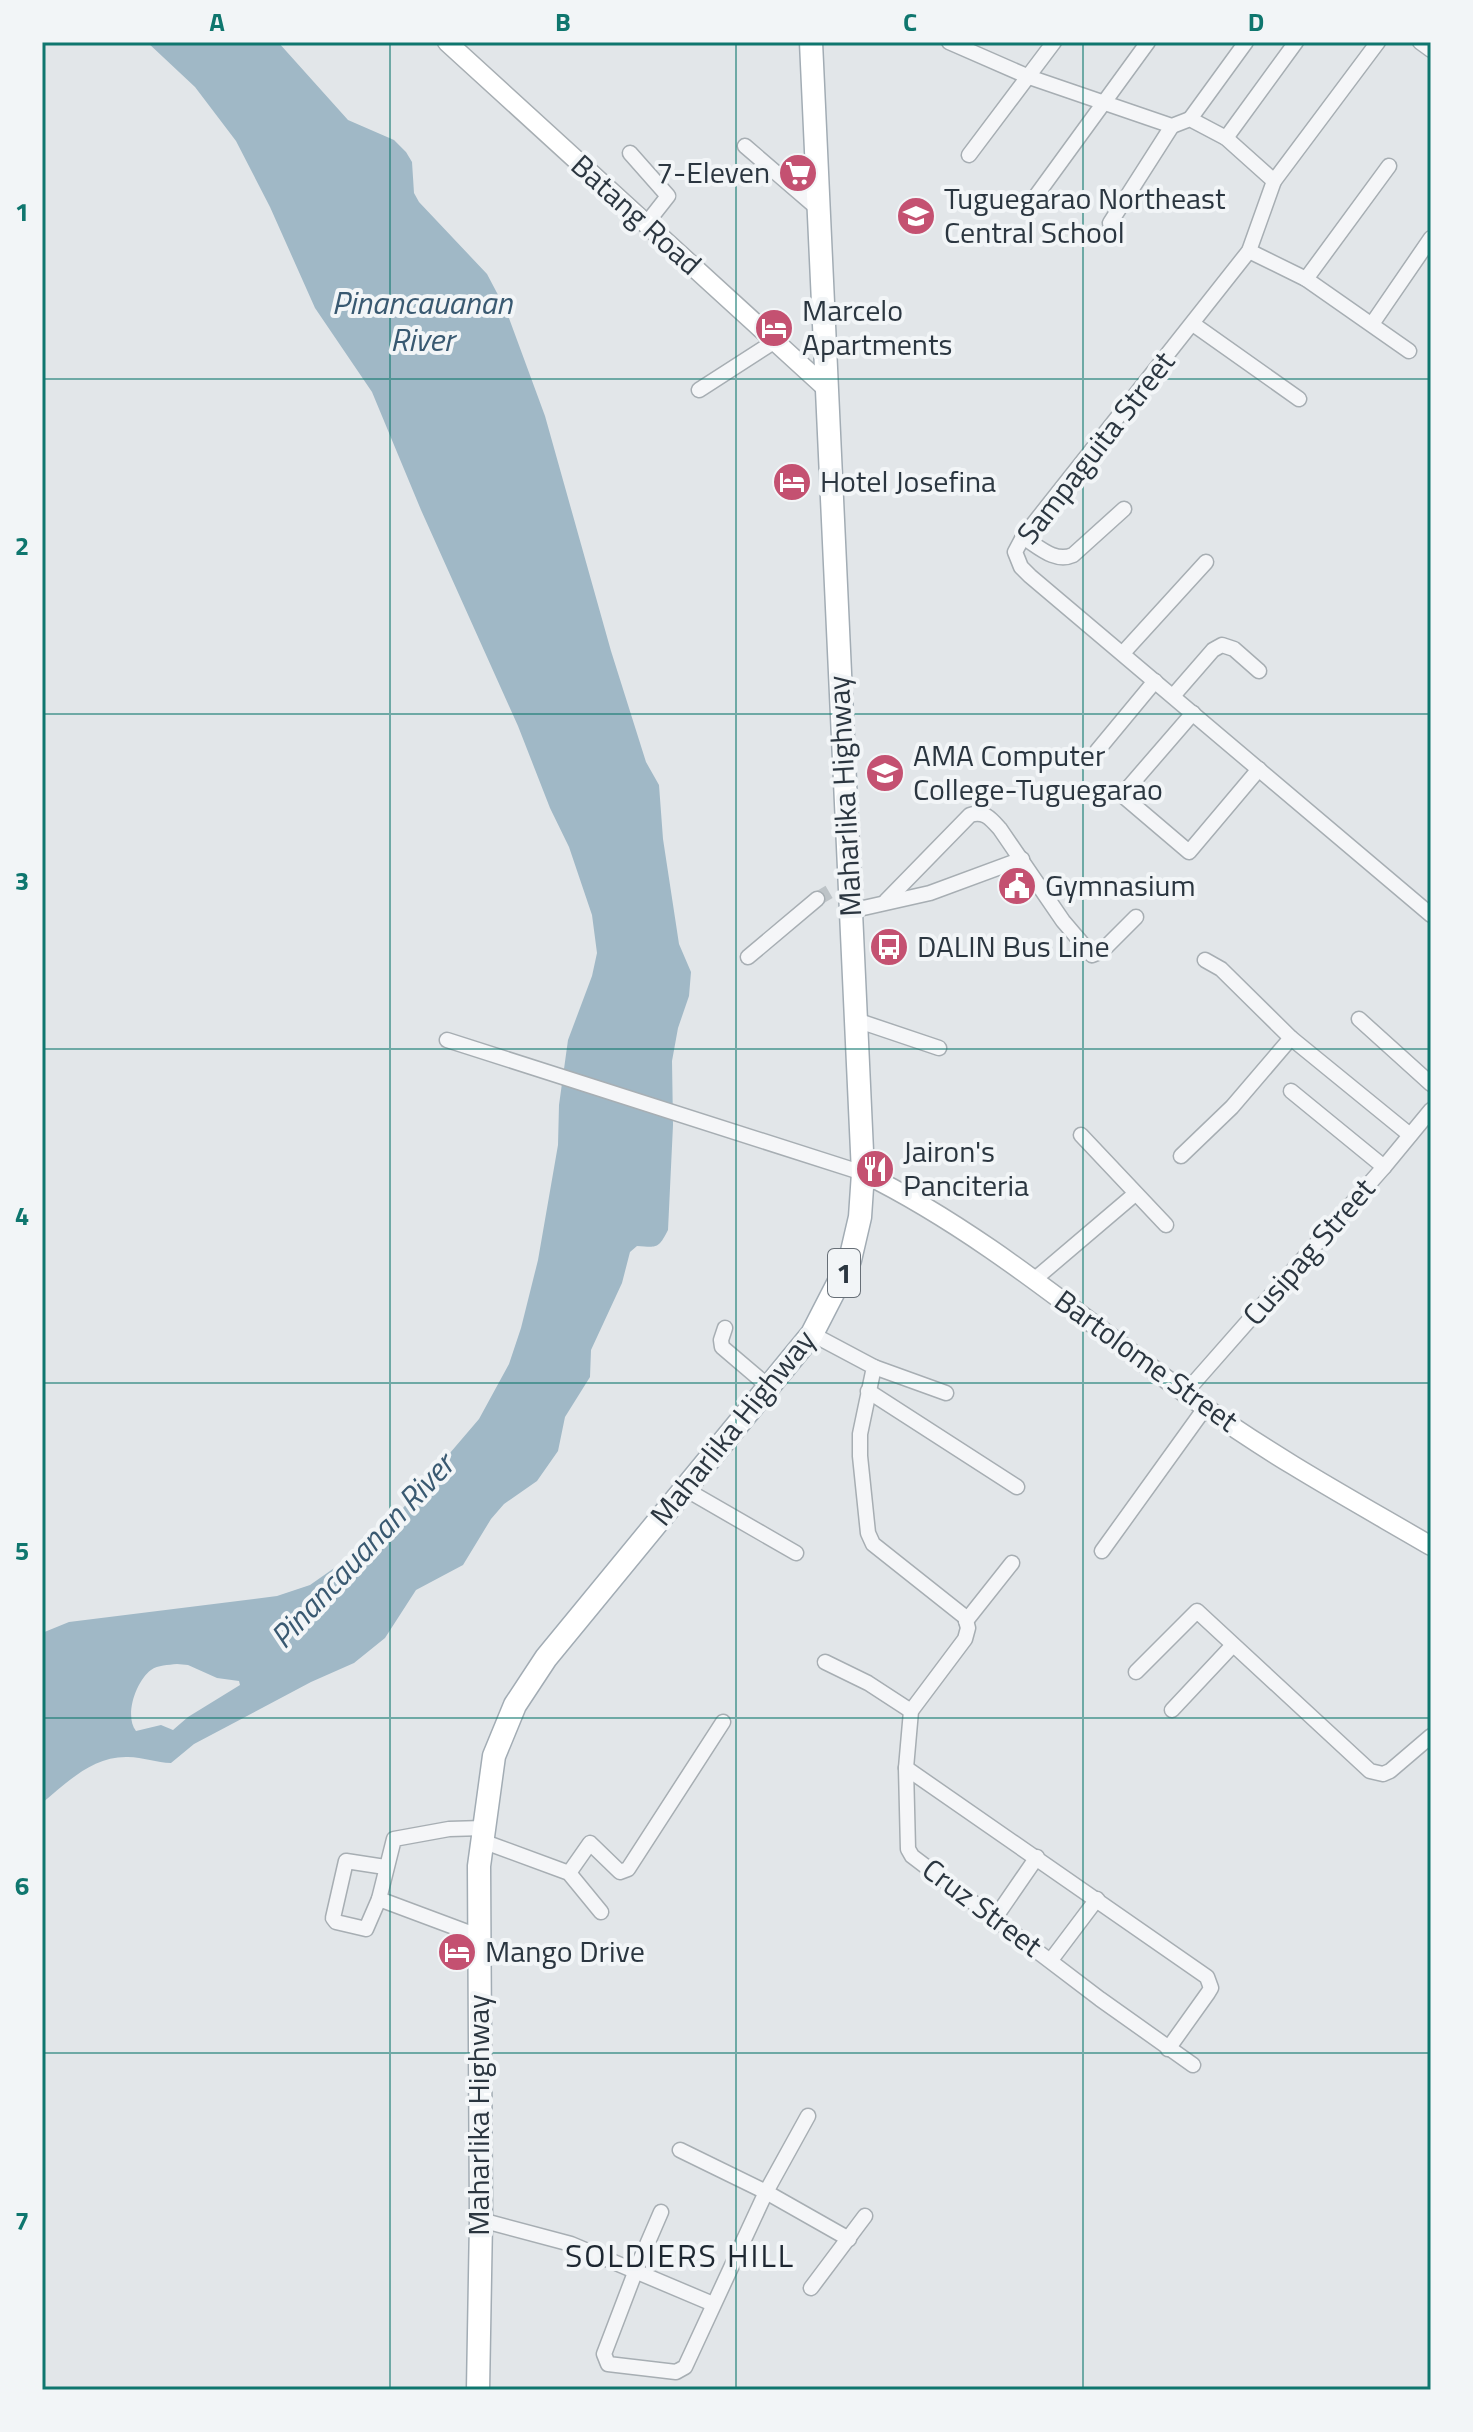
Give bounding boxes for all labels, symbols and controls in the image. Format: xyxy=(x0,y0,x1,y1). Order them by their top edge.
text: A xyxy=(209,2,225,41)
text: B xyxy=(555,2,571,41)
text: C xyxy=(903,2,917,41)
text: D xyxy=(1248,2,1264,41)
street label: Batang Road xyxy=(561,143,712,286)
place label: 7-Eleven xyxy=(656,149,770,195)
supermarket icon: 7-Eleven xyxy=(777,152,819,194)
place label: Tuguegarao Northeast Central School xyxy=(944,175,1226,255)
text: 1 xyxy=(15,192,29,231)
school or university icon: Tuguegarao Northeast Central School xyxy=(895,195,937,237)
water label: Pinancauanan River xyxy=(332,278,513,363)
place label: Marcelo Apartments xyxy=(802,287,952,367)
hotel icon: Marcelo Apartments xyxy=(753,307,795,349)
street label: Sampaguita Street xyxy=(1005,340,1186,554)
place label: Hotel Josefina xyxy=(820,458,996,504)
hotel icon: Hotel Josefina xyxy=(771,461,813,503)
text: 2 xyxy=(15,526,29,565)
street label: Maharlika Highway xyxy=(815,674,873,918)
place label: AMA Computer College-Tuguegarao xyxy=(913,732,1163,812)
school or university icon: AMA Computer College-Tuguegarao xyxy=(864,752,906,794)
text: 3 xyxy=(15,861,29,900)
place label: Gymnasium xyxy=(1045,862,1196,908)
public building icon: Gymnasium xyxy=(996,865,1038,907)
place label: DALIN Bus Line xyxy=(917,923,1110,969)
bus stop icon: DALIN Bus Line xyxy=(868,926,910,968)
place label: Jairon's Panciteria xyxy=(903,1128,1029,1208)
restaurant icon: Jairon's Panciteria xyxy=(854,1148,896,1190)
street label: Cusipag Street xyxy=(1231,1167,1386,1335)
text: 4 xyxy=(15,1196,29,1235)
road number: 1 xyxy=(828,1249,860,1297)
street label: Bartolome Street xyxy=(1045,1278,1248,1443)
street label: Maharlika Highway xyxy=(638,1319,826,1536)
water label: Pinancauanan River xyxy=(258,1439,467,1659)
text: 5 xyxy=(15,1531,29,1570)
street label: Cruz Street xyxy=(913,1847,1053,1968)
text: 6 xyxy=(15,1866,29,1905)
place label: Mango Drive xyxy=(485,1928,645,1974)
hotel icon: Mango Drive xyxy=(436,1931,478,1973)
street label: Maharlika Highway xyxy=(455,1994,501,2236)
text: 7 xyxy=(15,2201,29,2240)
district label: SOLDIERS HILL xyxy=(565,2231,795,2279)

